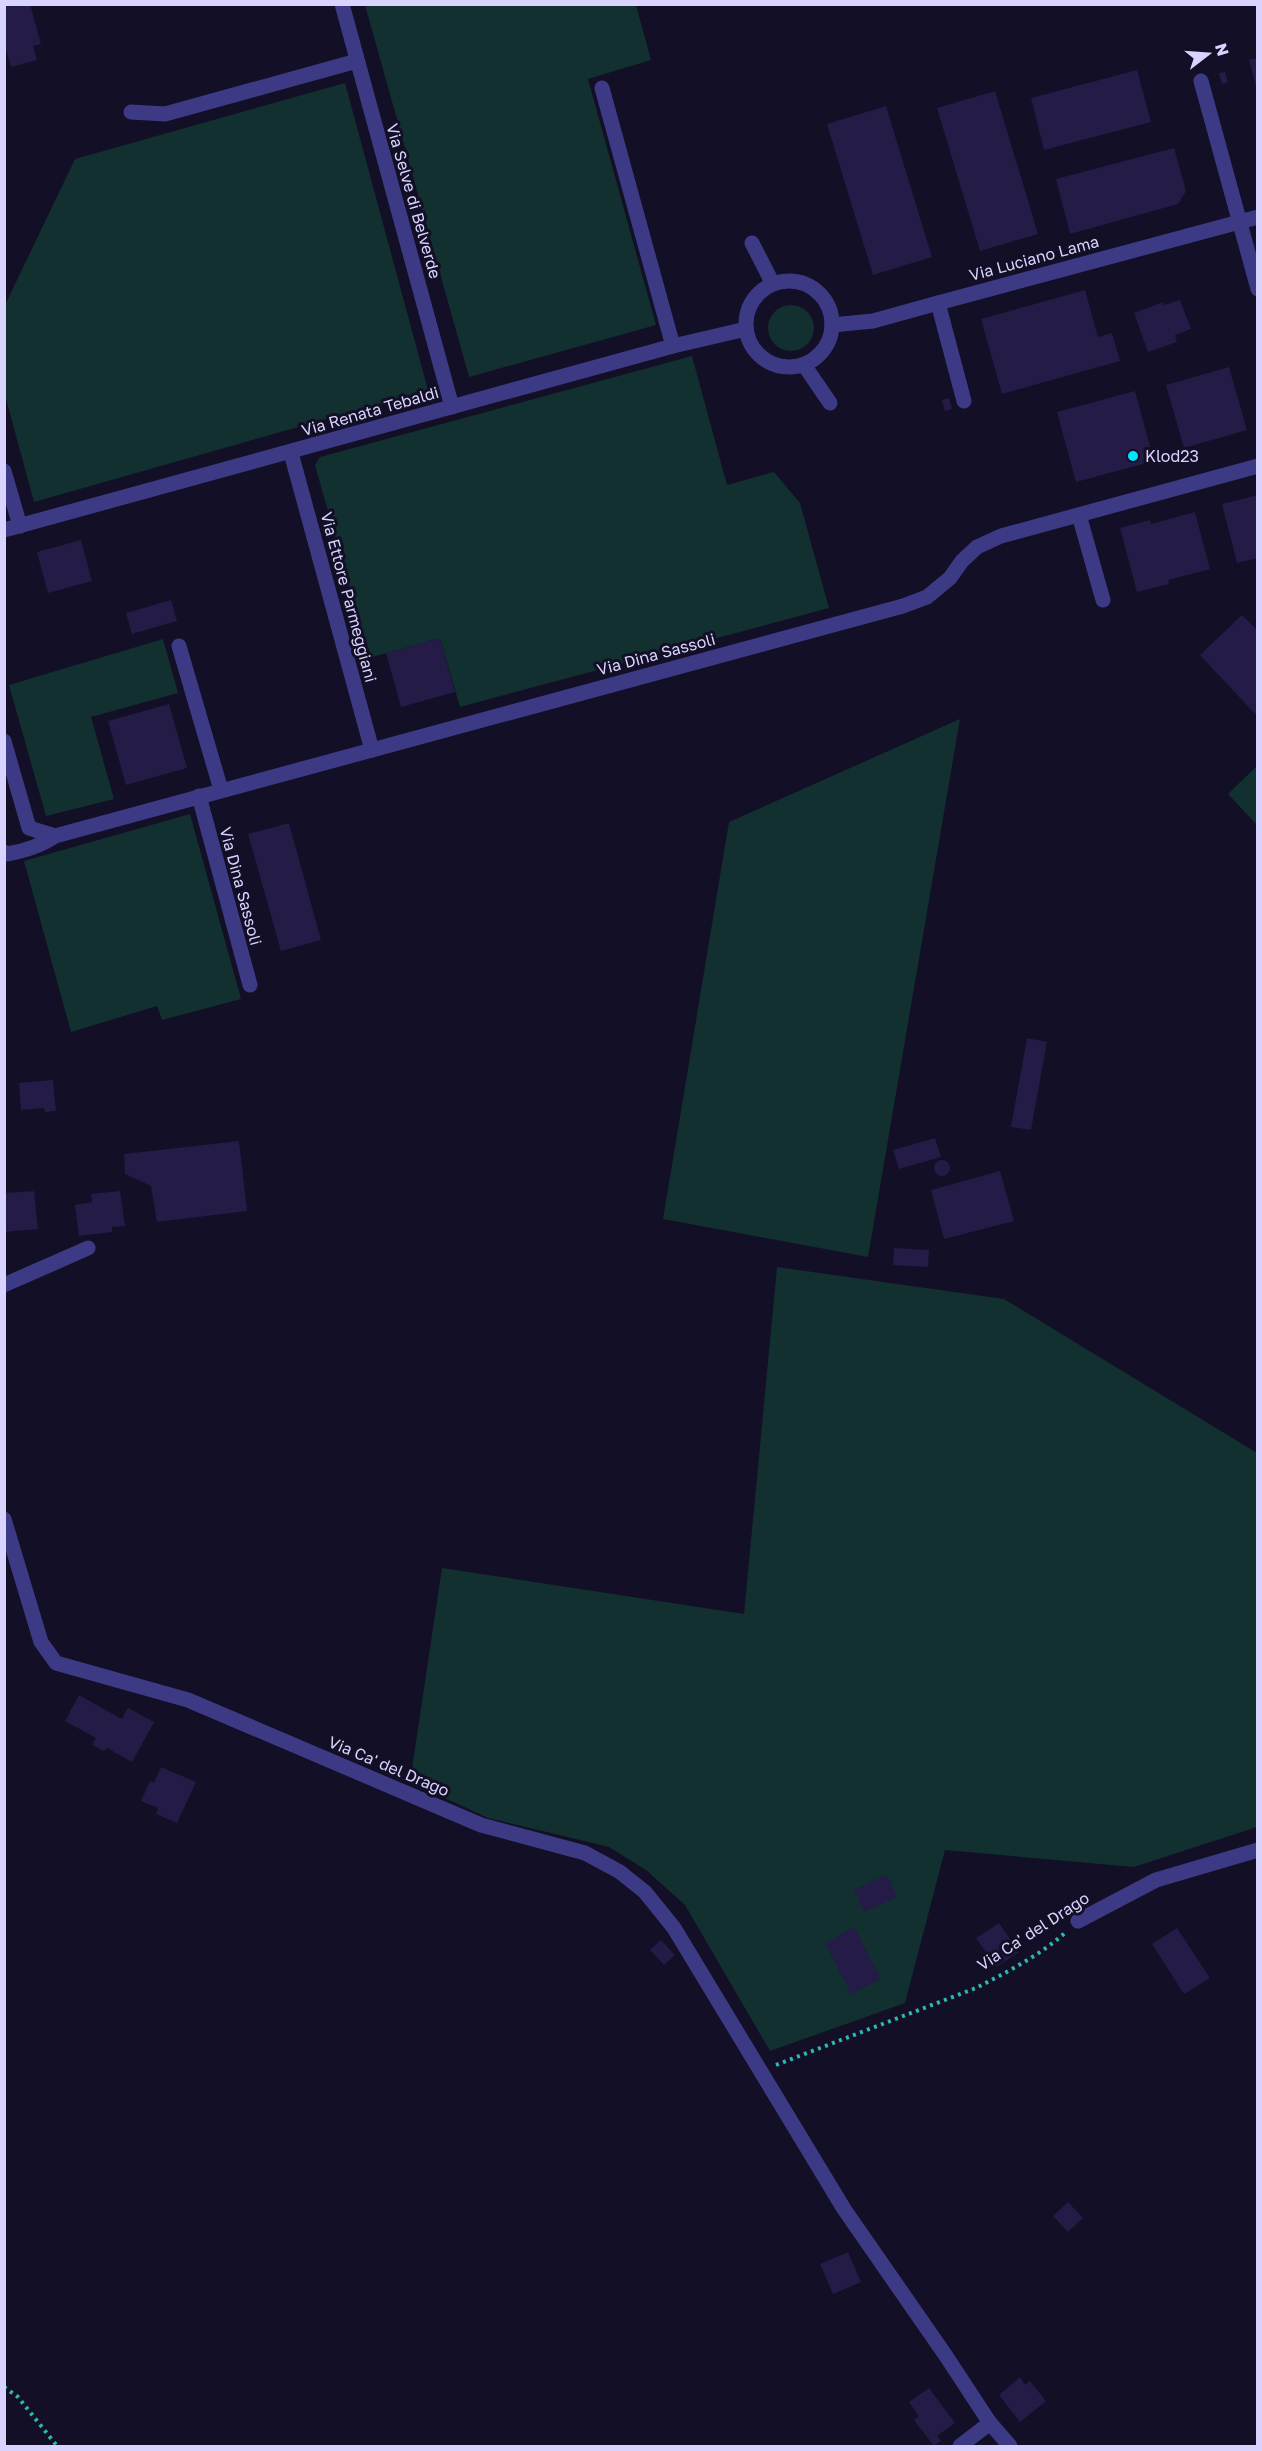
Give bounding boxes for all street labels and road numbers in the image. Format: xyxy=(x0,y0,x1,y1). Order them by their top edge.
street label: Via Selve di Belverde xyxy=(382,121,446,281)
street label: Via Luciano Lama xyxy=(967,231,1101,285)
street label: Via Renata Tebaldi xyxy=(299,382,441,440)
street label: Via Ettore Parmeggiani xyxy=(317,510,381,684)
street label: Via Dina Sassoli xyxy=(595,629,717,679)
street label: Via Dina Sassoli xyxy=(216,825,266,947)
street label: Via Ca' del Drago xyxy=(326,1732,452,1800)
street label: Via Ca' del Drago xyxy=(973,1887,1093,1975)

